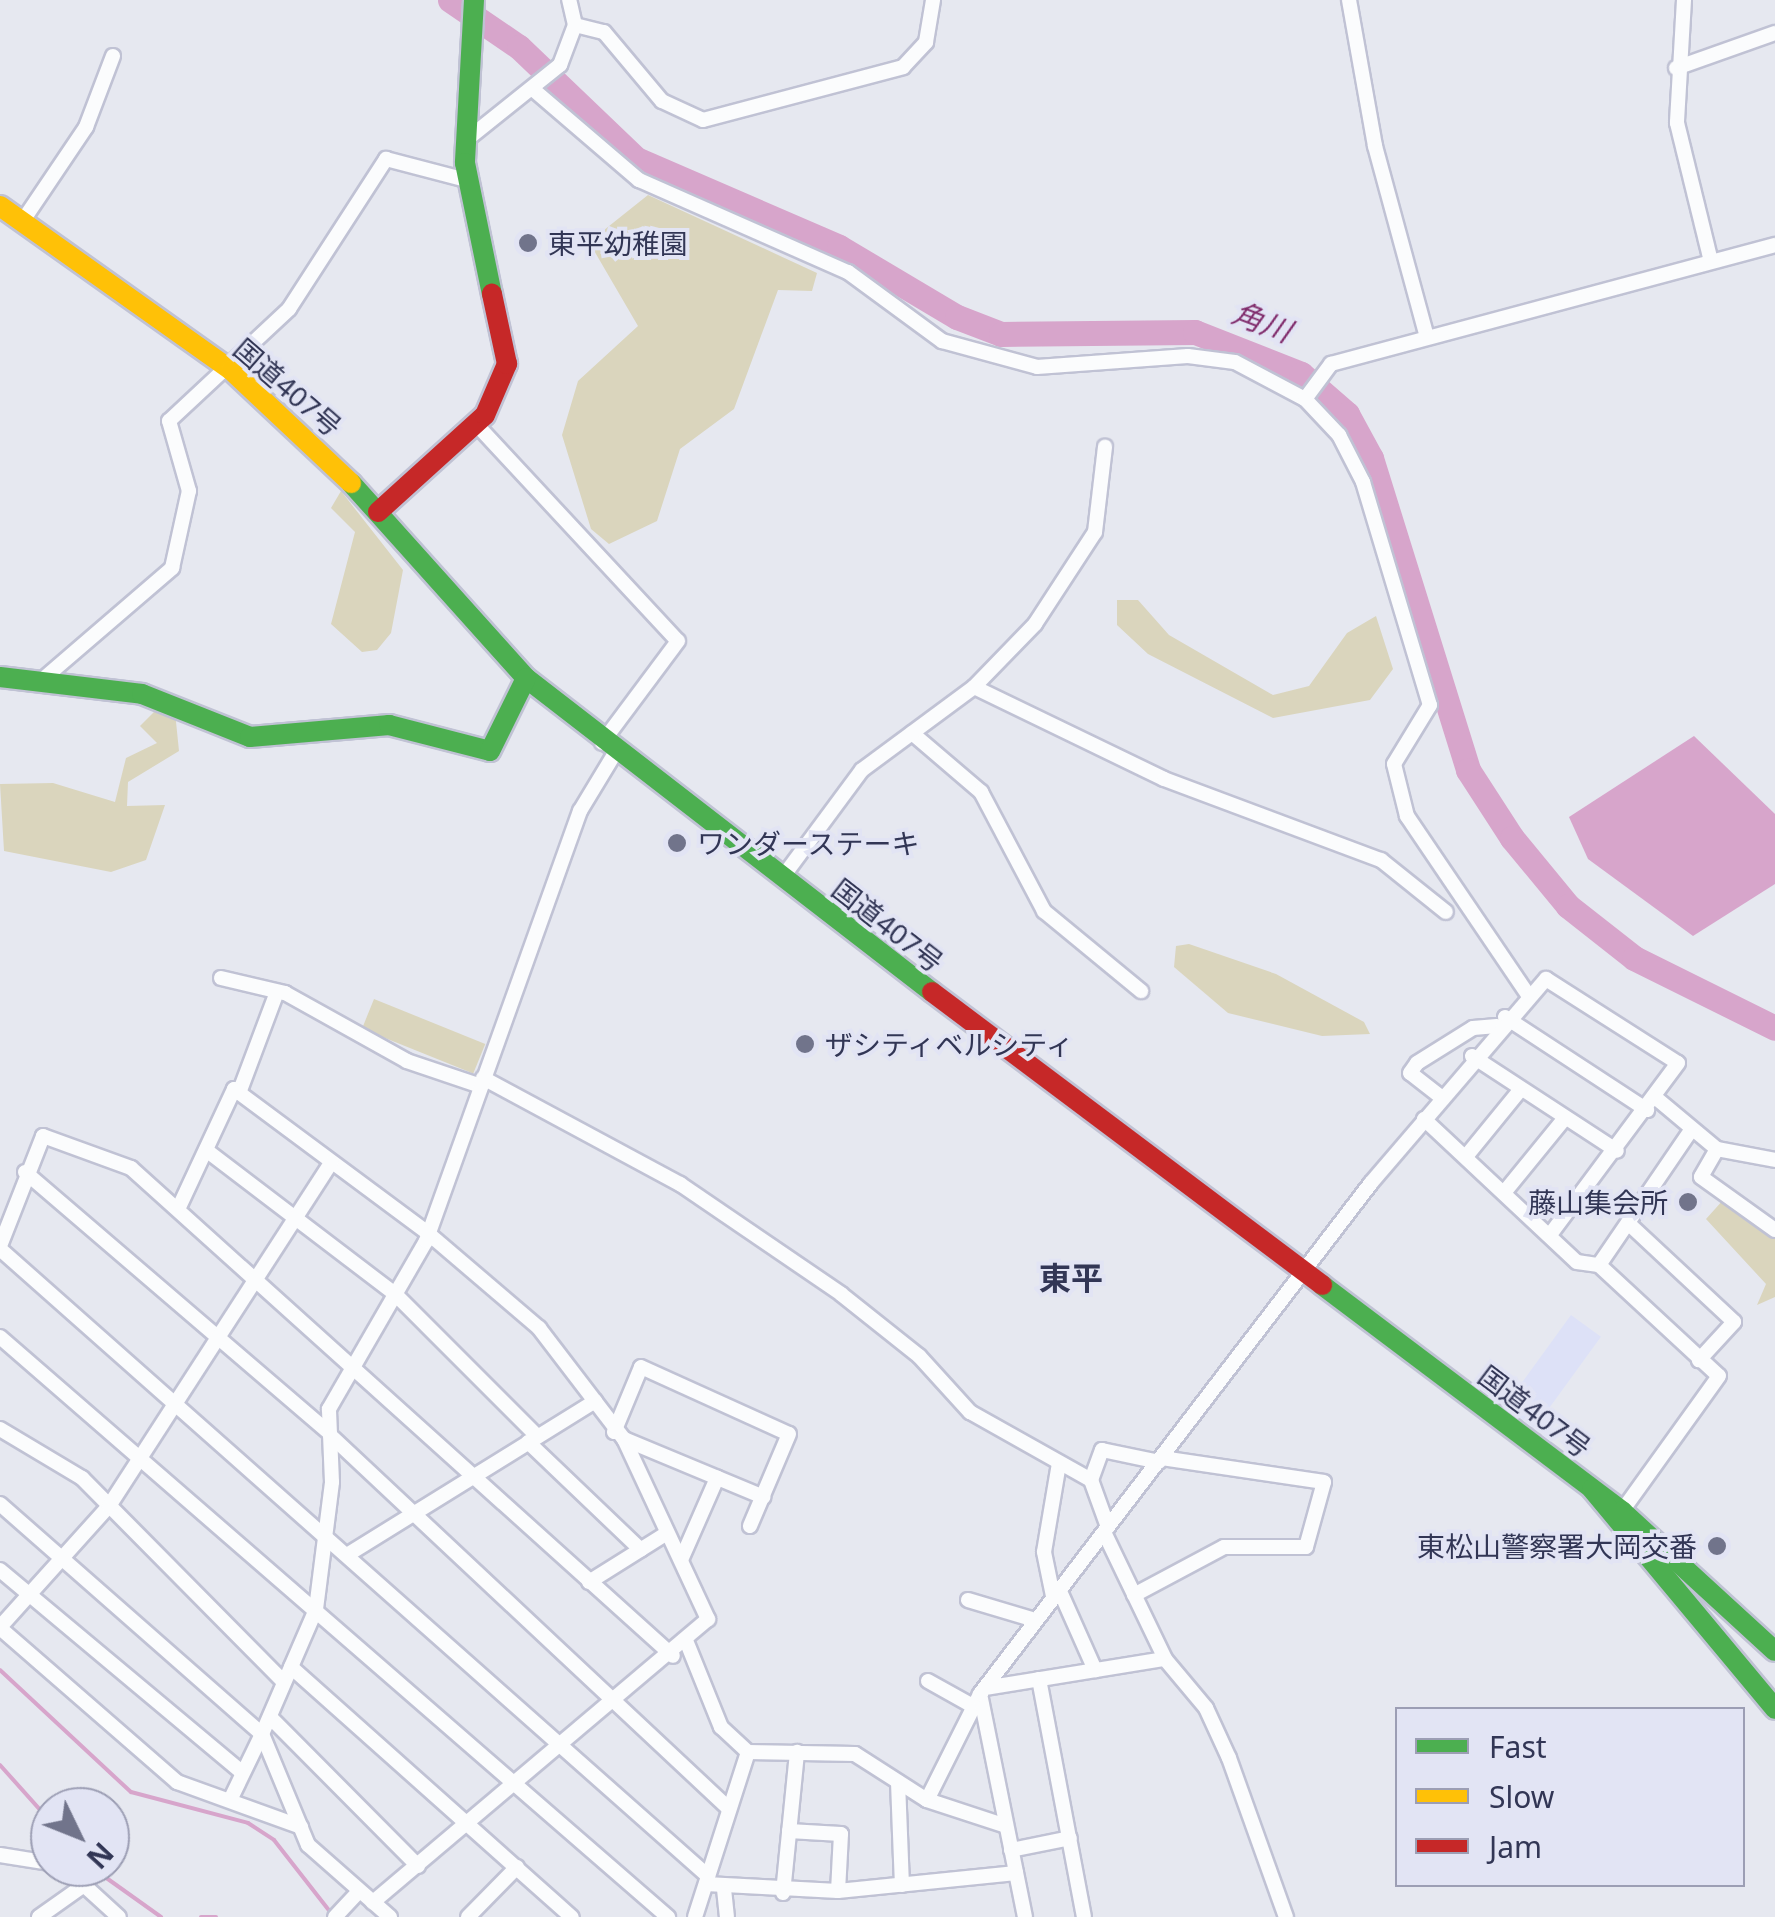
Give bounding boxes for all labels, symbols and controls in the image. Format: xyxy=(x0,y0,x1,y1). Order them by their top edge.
place label: 東平幼稚園 xyxy=(548,226,688,260)
marker: 東平幼稚園 xyxy=(517,232,539,254)
water label: 角川 xyxy=(1228,294,1296,350)
street label: 国道407号 xyxy=(227,331,349,443)
place label: ワンダーステーキ xyxy=(697,826,921,860)
marker: ワンダーステーキ xyxy=(666,832,688,854)
street label: 国道407号 xyxy=(826,871,950,979)
place label: ザシティベルシティ xyxy=(825,1027,1077,1061)
marker: ザシティベルシティ xyxy=(794,1033,816,1055)
place label: 藤山集会所 xyxy=(1528,1185,1668,1219)
marker: 藤山集会所 xyxy=(1677,1191,1699,1213)
district label: 東平 xyxy=(1039,1259,1103,1297)
street label: 国道407号 xyxy=(1472,1358,1598,1464)
place label: 東松山警察署大岡交番 xyxy=(1417,1529,1697,1563)
marker: 東松山警察署大岡交番 xyxy=(1706,1535,1728,1557)
legend xyxy=(1395,1707,1745,1887)
text: Fast xyxy=(1489,1726,1547,1767)
text: Slow xyxy=(1489,1776,1554,1817)
north arrow xyxy=(30,1787,130,1887)
text: Jam xyxy=(1489,1826,1542,1867)
text: N xyxy=(79,1835,122,1877)

